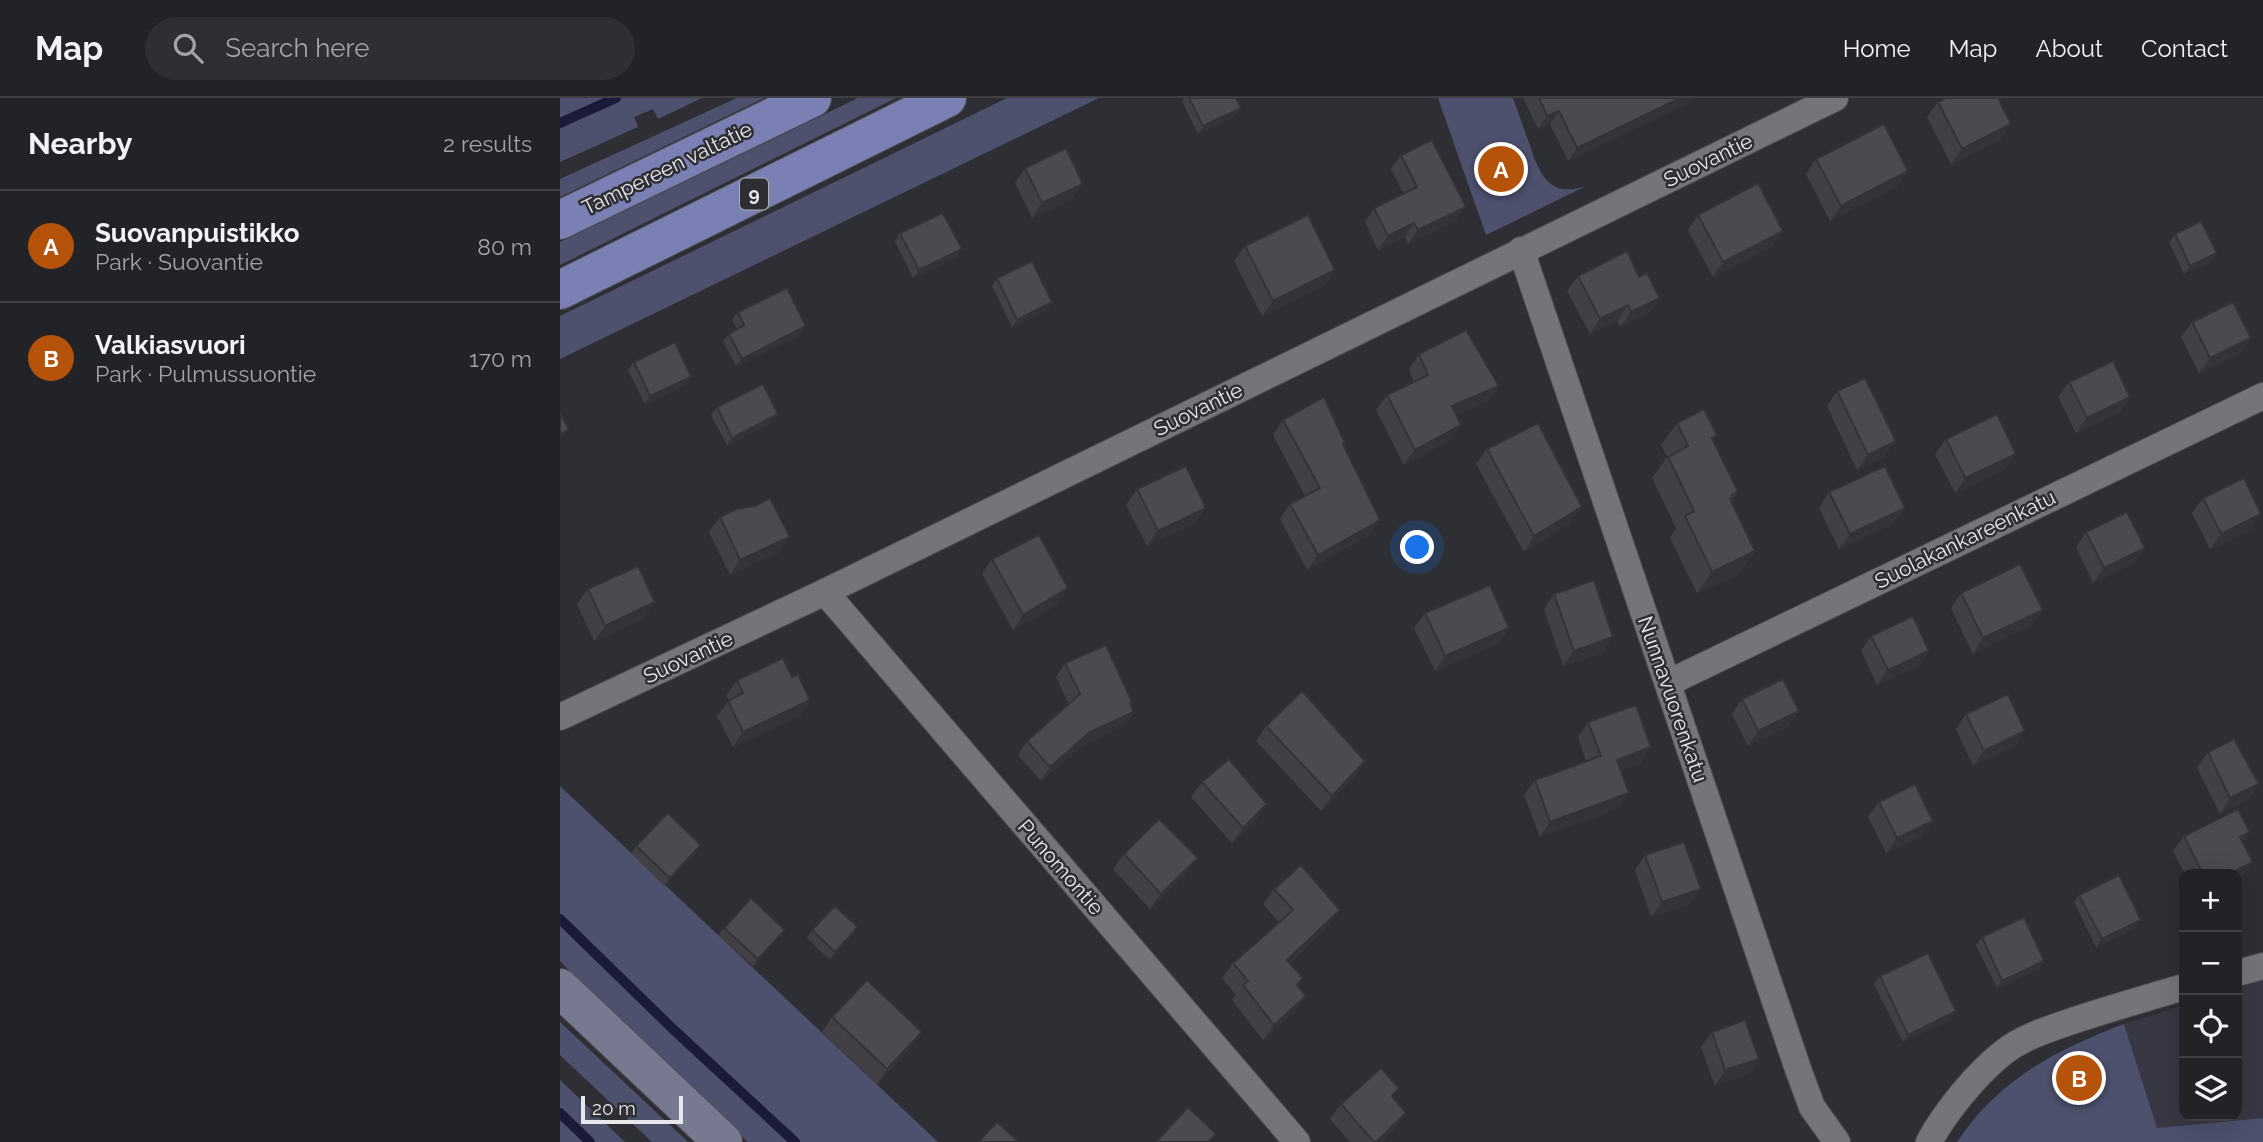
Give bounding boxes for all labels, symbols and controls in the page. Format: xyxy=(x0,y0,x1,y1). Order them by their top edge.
search box xyxy=(145,17,635,80)
text: Map xyxy=(35,29,103,68)
icon: search xyxy=(169,29,207,67)
text: Search here xyxy=(225,33,370,63)
text: Home xyxy=(1843,34,1911,63)
text: Map xyxy=(1949,34,1997,63)
text: About xyxy=(2035,34,2103,63)
text: Contact xyxy=(2141,34,2228,63)
street label: Tampereen valtatie xyxy=(578,116,756,220)
text: Nearby xyxy=(28,126,132,161)
street label: Suovantie xyxy=(1659,128,1757,192)
text: 2 results xyxy=(443,130,532,157)
pin: A xyxy=(1478,143,1524,195)
road number: 9 xyxy=(740,178,768,209)
text: Suovanpuistikko xyxy=(95,218,299,248)
text: A xyxy=(43,233,59,260)
text: 80 m xyxy=(477,233,532,260)
text: Park · Suovantie xyxy=(95,248,263,275)
text: Valkiasvuori xyxy=(95,330,246,360)
text: B xyxy=(43,345,59,372)
text: 170 m xyxy=(469,345,532,372)
text: Park · Pulmussuontie xyxy=(95,360,316,387)
street label: Suovantie xyxy=(1149,377,1247,441)
street label: Suolakankareenkatu xyxy=(1871,484,2059,594)
your location xyxy=(1400,530,1434,564)
street label: Nunnavuorenkatu xyxy=(1633,613,1713,785)
street label: Suovantie xyxy=(639,625,737,689)
street label: Punomontie xyxy=(1013,814,1109,920)
map controls xyxy=(2179,869,2242,1121)
button: + xyxy=(2179,869,2242,932)
button: − xyxy=(2179,932,2242,995)
button: locate xyxy=(2179,995,2242,1058)
pin: B xyxy=(2056,1052,2102,1104)
button: layers xyxy=(2179,1058,2242,1121)
scale bar xyxy=(581,1093,682,1125)
text: 20 m xyxy=(592,1097,636,1119)

